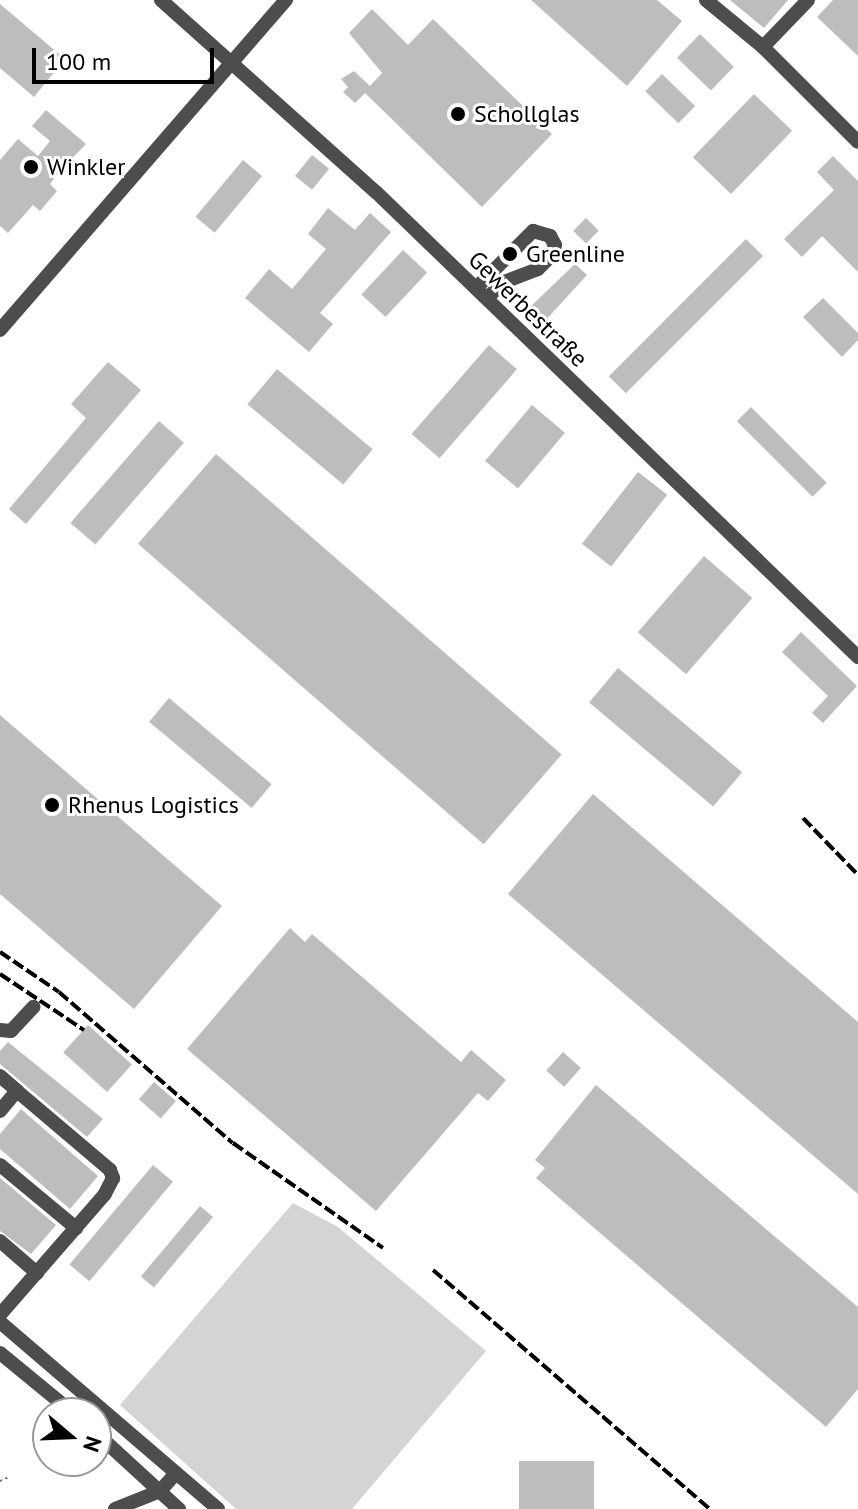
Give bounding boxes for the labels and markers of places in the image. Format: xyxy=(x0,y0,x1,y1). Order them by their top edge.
place label: Schollglas xyxy=(474,100,579,128)
marker: Schollglas xyxy=(449,105,467,123)
place label: Winkler xyxy=(47,153,125,181)
marker: Winkler xyxy=(22,158,40,176)
place label: Greenline xyxy=(526,240,625,268)
marker: Greenline xyxy=(501,245,519,263)
place label: Rhenus Logistics xyxy=(68,791,239,819)
marker: Rhenus Logistics xyxy=(43,796,61,814)

